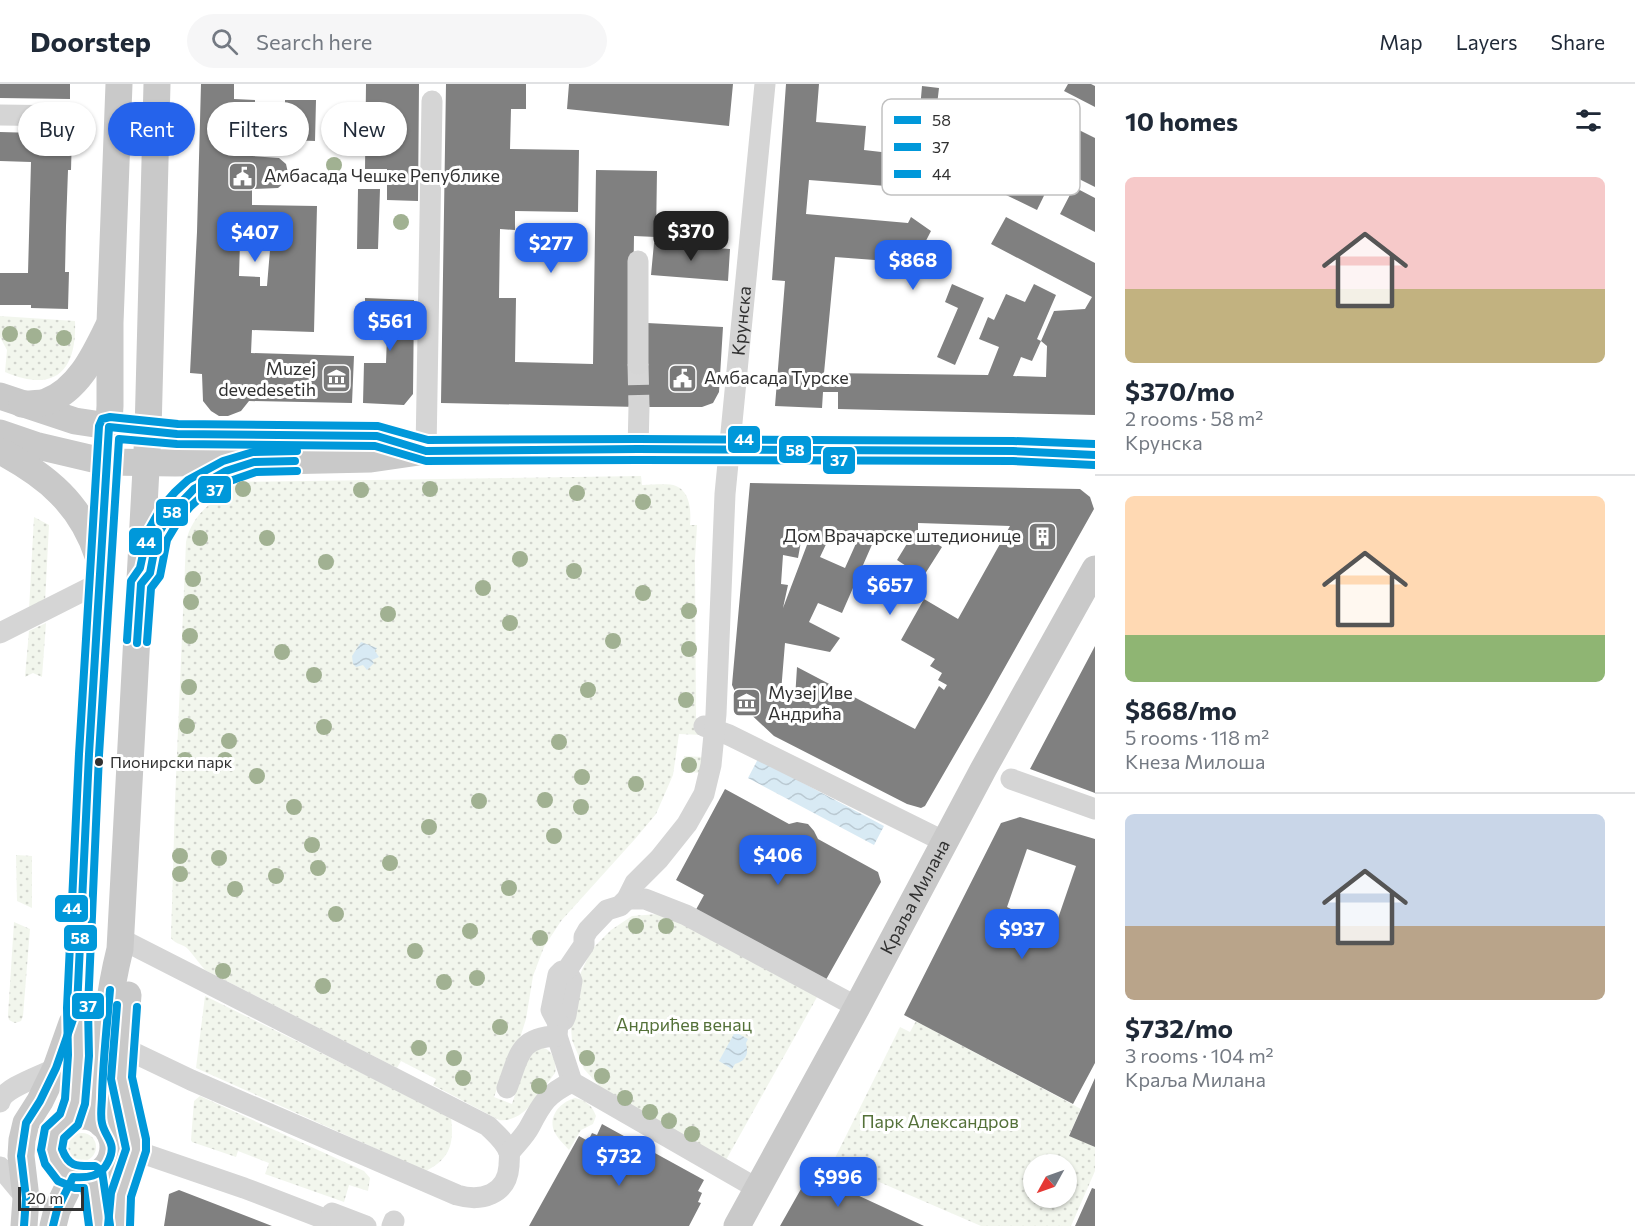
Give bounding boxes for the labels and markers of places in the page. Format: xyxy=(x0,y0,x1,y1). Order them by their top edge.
public building icon: Амбасада Чешке Републике xyxy=(227,160,259,192)
place label: Амбасада Чешке Републике xyxy=(264,164,500,186)
pin: $370 xyxy=(655,211,727,262)
pin: $407 xyxy=(219,212,291,263)
pin: $277 xyxy=(515,223,587,274)
pin: $868 xyxy=(877,240,949,291)
pin: $561 xyxy=(354,301,426,352)
place label: Muzej devedesetih xyxy=(218,357,316,400)
public building icon: Амбасада Турске xyxy=(667,362,699,394)
museum icon: Muzej devedesetih xyxy=(321,363,353,395)
place label: Амбасада Турске xyxy=(704,366,849,388)
building icon: Дом Врачарске штедионице xyxy=(1026,520,1058,552)
place label: Дом Врачарске штедионице xyxy=(783,524,1021,546)
pin: $657 xyxy=(854,565,926,616)
place label: Музеј Иве Андрића xyxy=(768,681,853,724)
museum icon: Музеј Иве Андрића xyxy=(731,687,763,719)
place label: Пионирски парк xyxy=(110,752,233,771)
marker: Пионирски парк xyxy=(93,756,105,768)
pin: $406 xyxy=(742,835,814,886)
pin: $937 xyxy=(986,909,1058,960)
pin: $732 xyxy=(583,1136,655,1187)
pin: $996 xyxy=(802,1157,874,1208)

